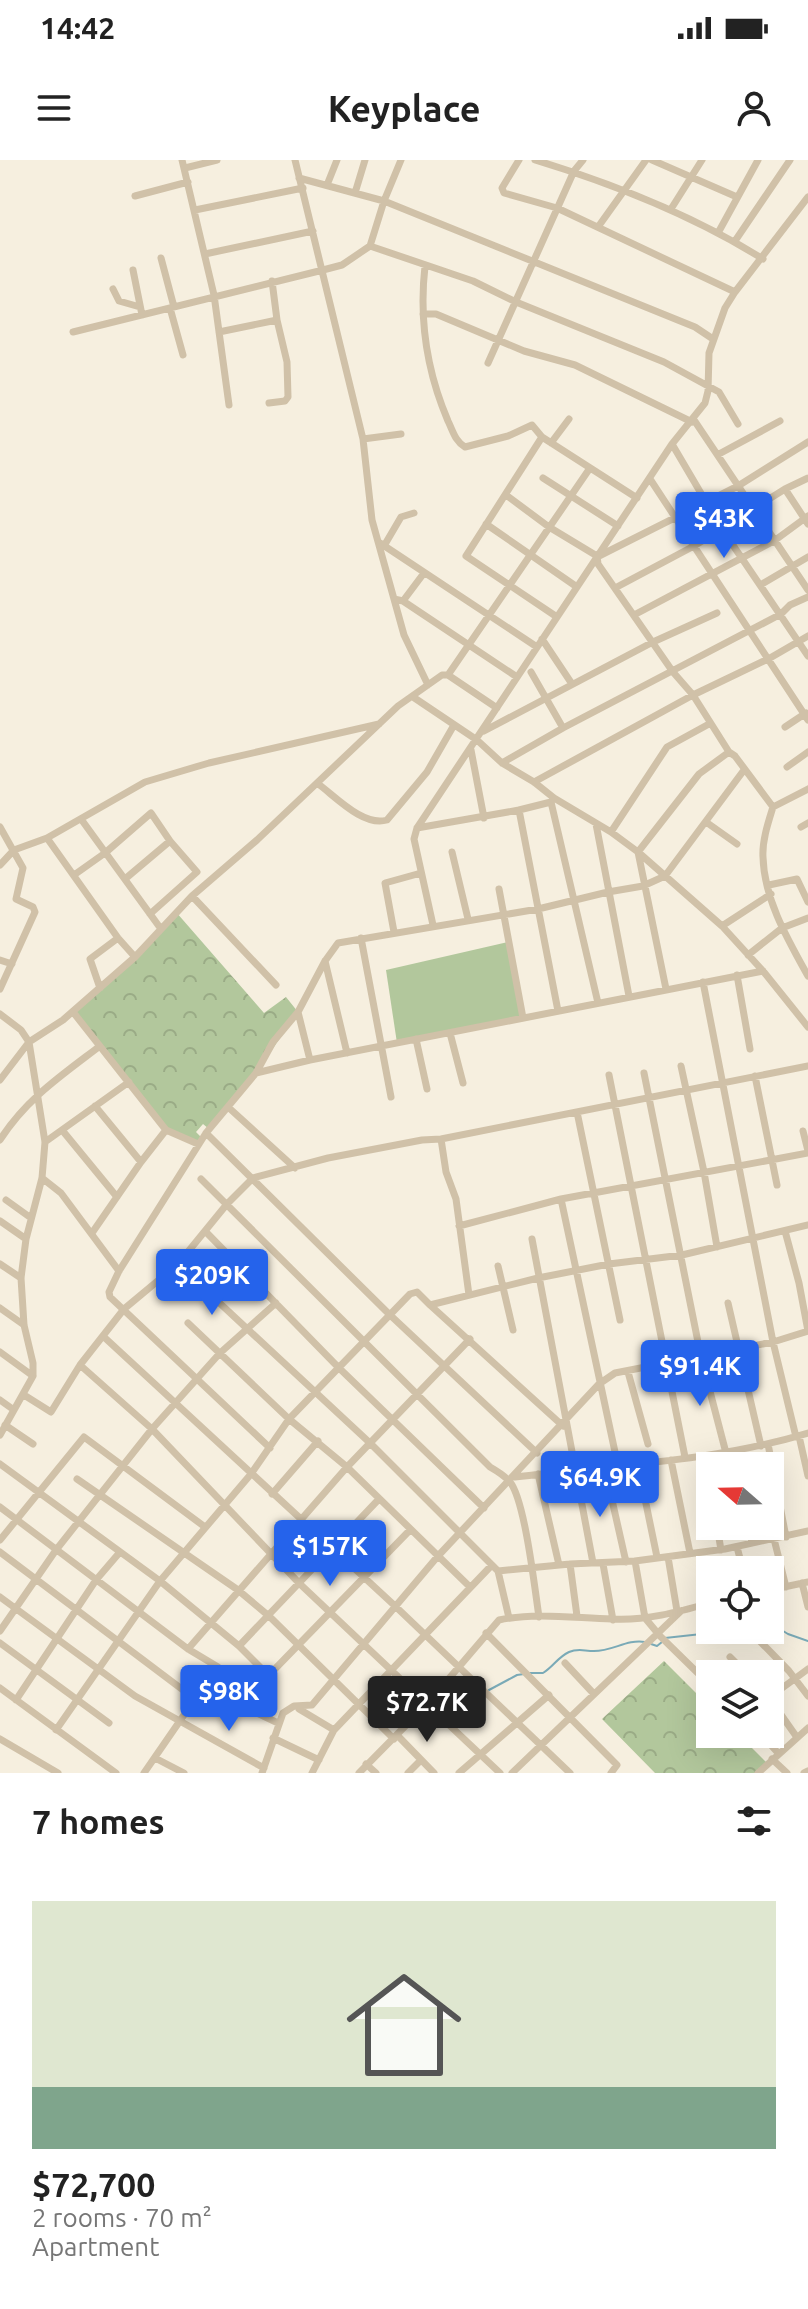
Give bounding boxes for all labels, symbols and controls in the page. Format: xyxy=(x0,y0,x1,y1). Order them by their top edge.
text: 14:42 xyxy=(40,11,115,45)
icon: menu xyxy=(32,86,76,130)
icon: person xyxy=(732,86,776,130)
text: Keyplace xyxy=(328,88,480,129)
pin: $43K xyxy=(677,492,771,560)
text: $43K xyxy=(693,503,755,532)
pin: $209K xyxy=(156,1249,268,1317)
text: $209K xyxy=(174,1260,250,1289)
pin: $91.4K xyxy=(635,1340,765,1408)
text: $91.4K xyxy=(659,1351,741,1380)
pin: $64.9K xyxy=(535,1451,665,1519)
north arrow xyxy=(696,1452,784,1540)
map controls xyxy=(696,1452,784,1748)
text: $64.9K xyxy=(559,1462,641,1491)
pin: $157K xyxy=(274,1520,386,1588)
text: $157K xyxy=(292,1531,368,1560)
button: locate xyxy=(696,1556,784,1644)
button: layers xyxy=(696,1660,784,1748)
pin: $98K xyxy=(182,1665,276,1733)
text: $98K xyxy=(198,1676,260,1705)
pin: $72.7K xyxy=(362,1676,492,1744)
text: $72.7K xyxy=(386,1687,468,1716)
icon: filters xyxy=(732,1799,776,1843)
text: 7 homes xyxy=(32,1802,165,1840)
icon: home xyxy=(332,1953,476,2097)
text: $72,700 xyxy=(32,2165,155,2203)
text: 2 rooms · 70 m² xyxy=(32,2203,212,2232)
text: Apartment xyxy=(32,2232,159,2261)

